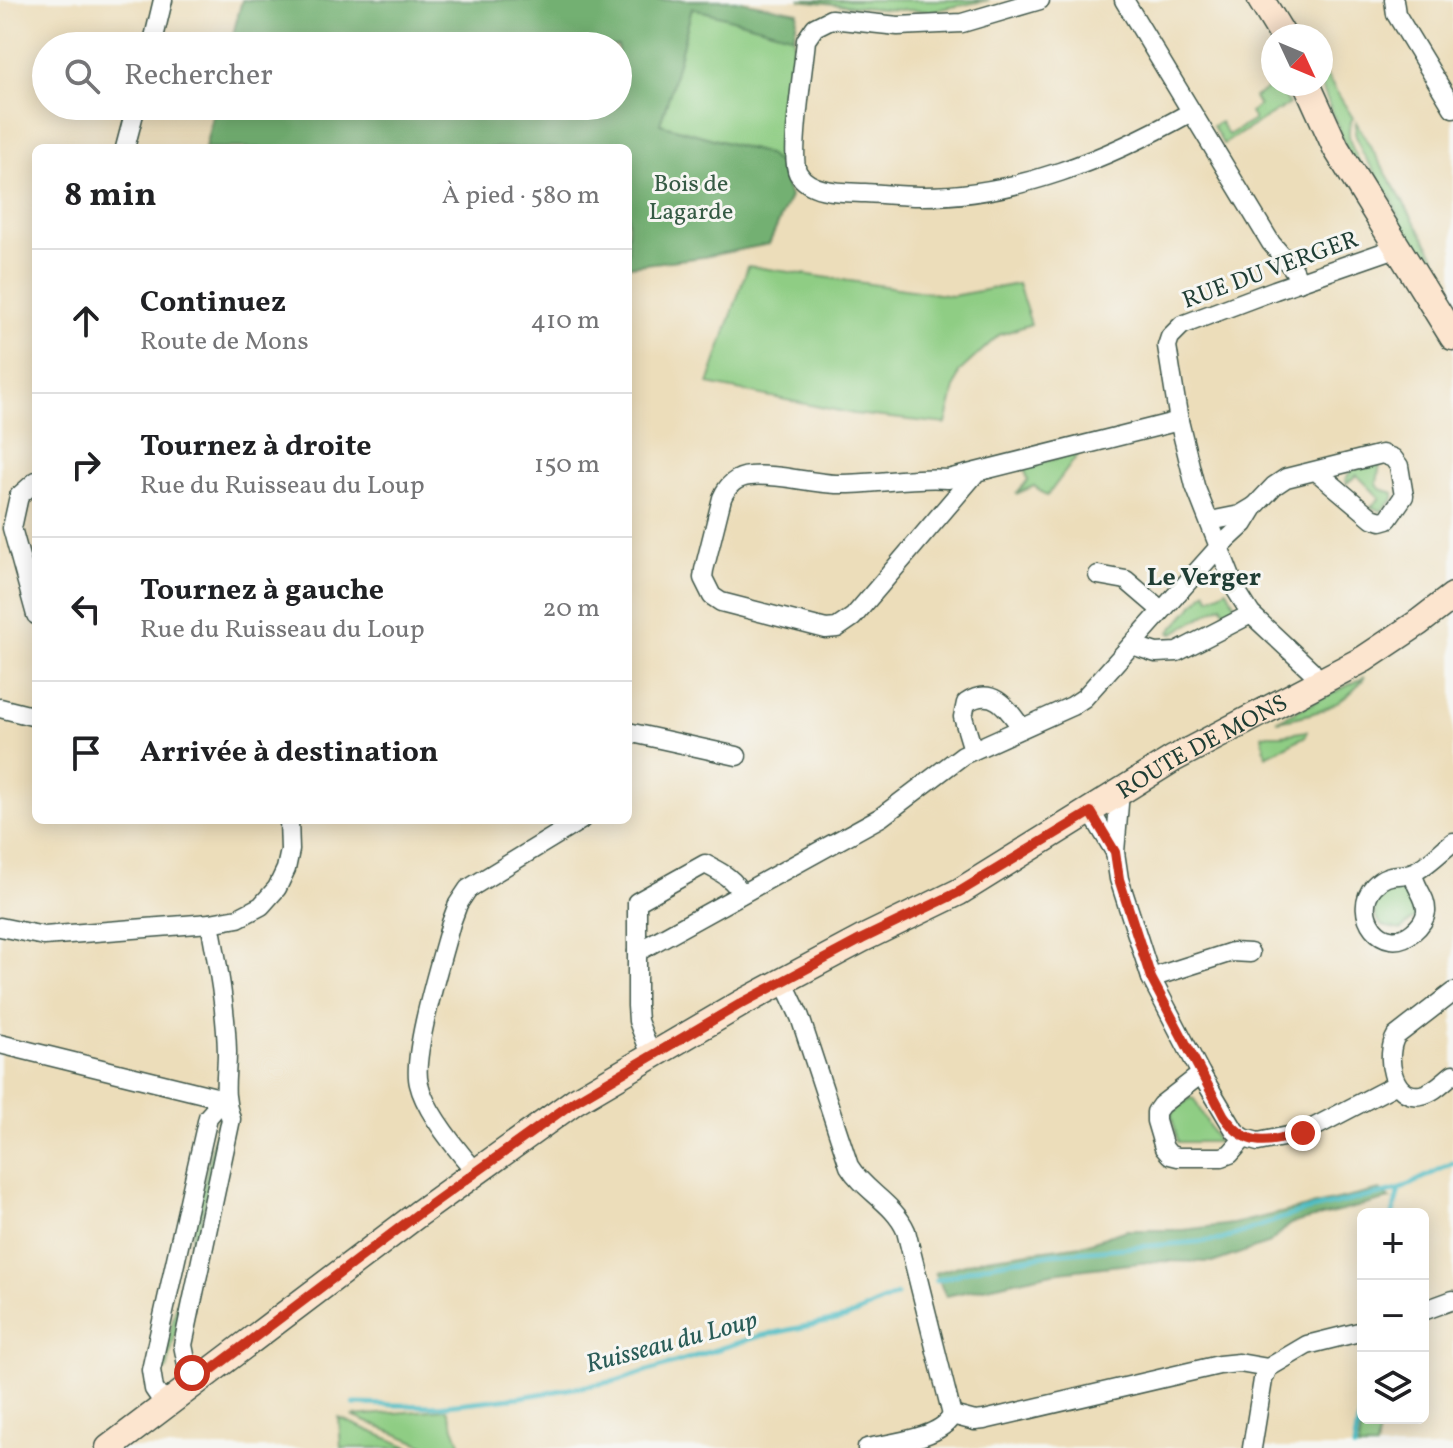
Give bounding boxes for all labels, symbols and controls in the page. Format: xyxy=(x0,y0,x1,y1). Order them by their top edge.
north arrow xyxy=(1261,24,1333,96)
search box xyxy=(32,32,632,120)
icon: search xyxy=(60,54,104,98)
text: Rechercher xyxy=(124,55,273,97)
park label: Bois de Lagarde xyxy=(649,168,733,230)
text: 8 min xyxy=(64,173,157,220)
text: À pied · 580 m xyxy=(442,178,600,214)
street label: RUE DU VERGER xyxy=(1178,223,1364,319)
text: Continuez xyxy=(140,282,286,324)
icon: ahead xyxy=(64,299,108,343)
text: 410 m xyxy=(531,303,600,339)
text: Route de Mons xyxy=(140,324,309,360)
text: Tournez à droite xyxy=(140,426,372,468)
icon: right xyxy=(64,443,108,487)
text: 150 m xyxy=(534,447,600,483)
text: Rue du Ruisseau du Loup xyxy=(140,468,425,504)
district label: Le Verger xyxy=(1147,560,1261,596)
text: Tournez à gauche xyxy=(140,570,384,612)
icon: left xyxy=(64,587,108,631)
text: 20 m xyxy=(542,591,600,627)
text: Rue du Ruisseau du Loup xyxy=(140,612,425,648)
street label: ROUTE DE MONS xyxy=(1111,687,1294,809)
icon: arrive xyxy=(64,731,108,775)
text: Arrivée à destination xyxy=(140,732,439,774)
route end xyxy=(1285,1115,1321,1151)
map controls xyxy=(1357,1208,1429,1424)
button: + xyxy=(1357,1208,1429,1280)
button: − xyxy=(1357,1280,1429,1352)
water label: Ruisseau du Loup xyxy=(582,1303,761,1383)
button: layers xyxy=(1357,1352,1429,1424)
route start xyxy=(174,1355,210,1391)

